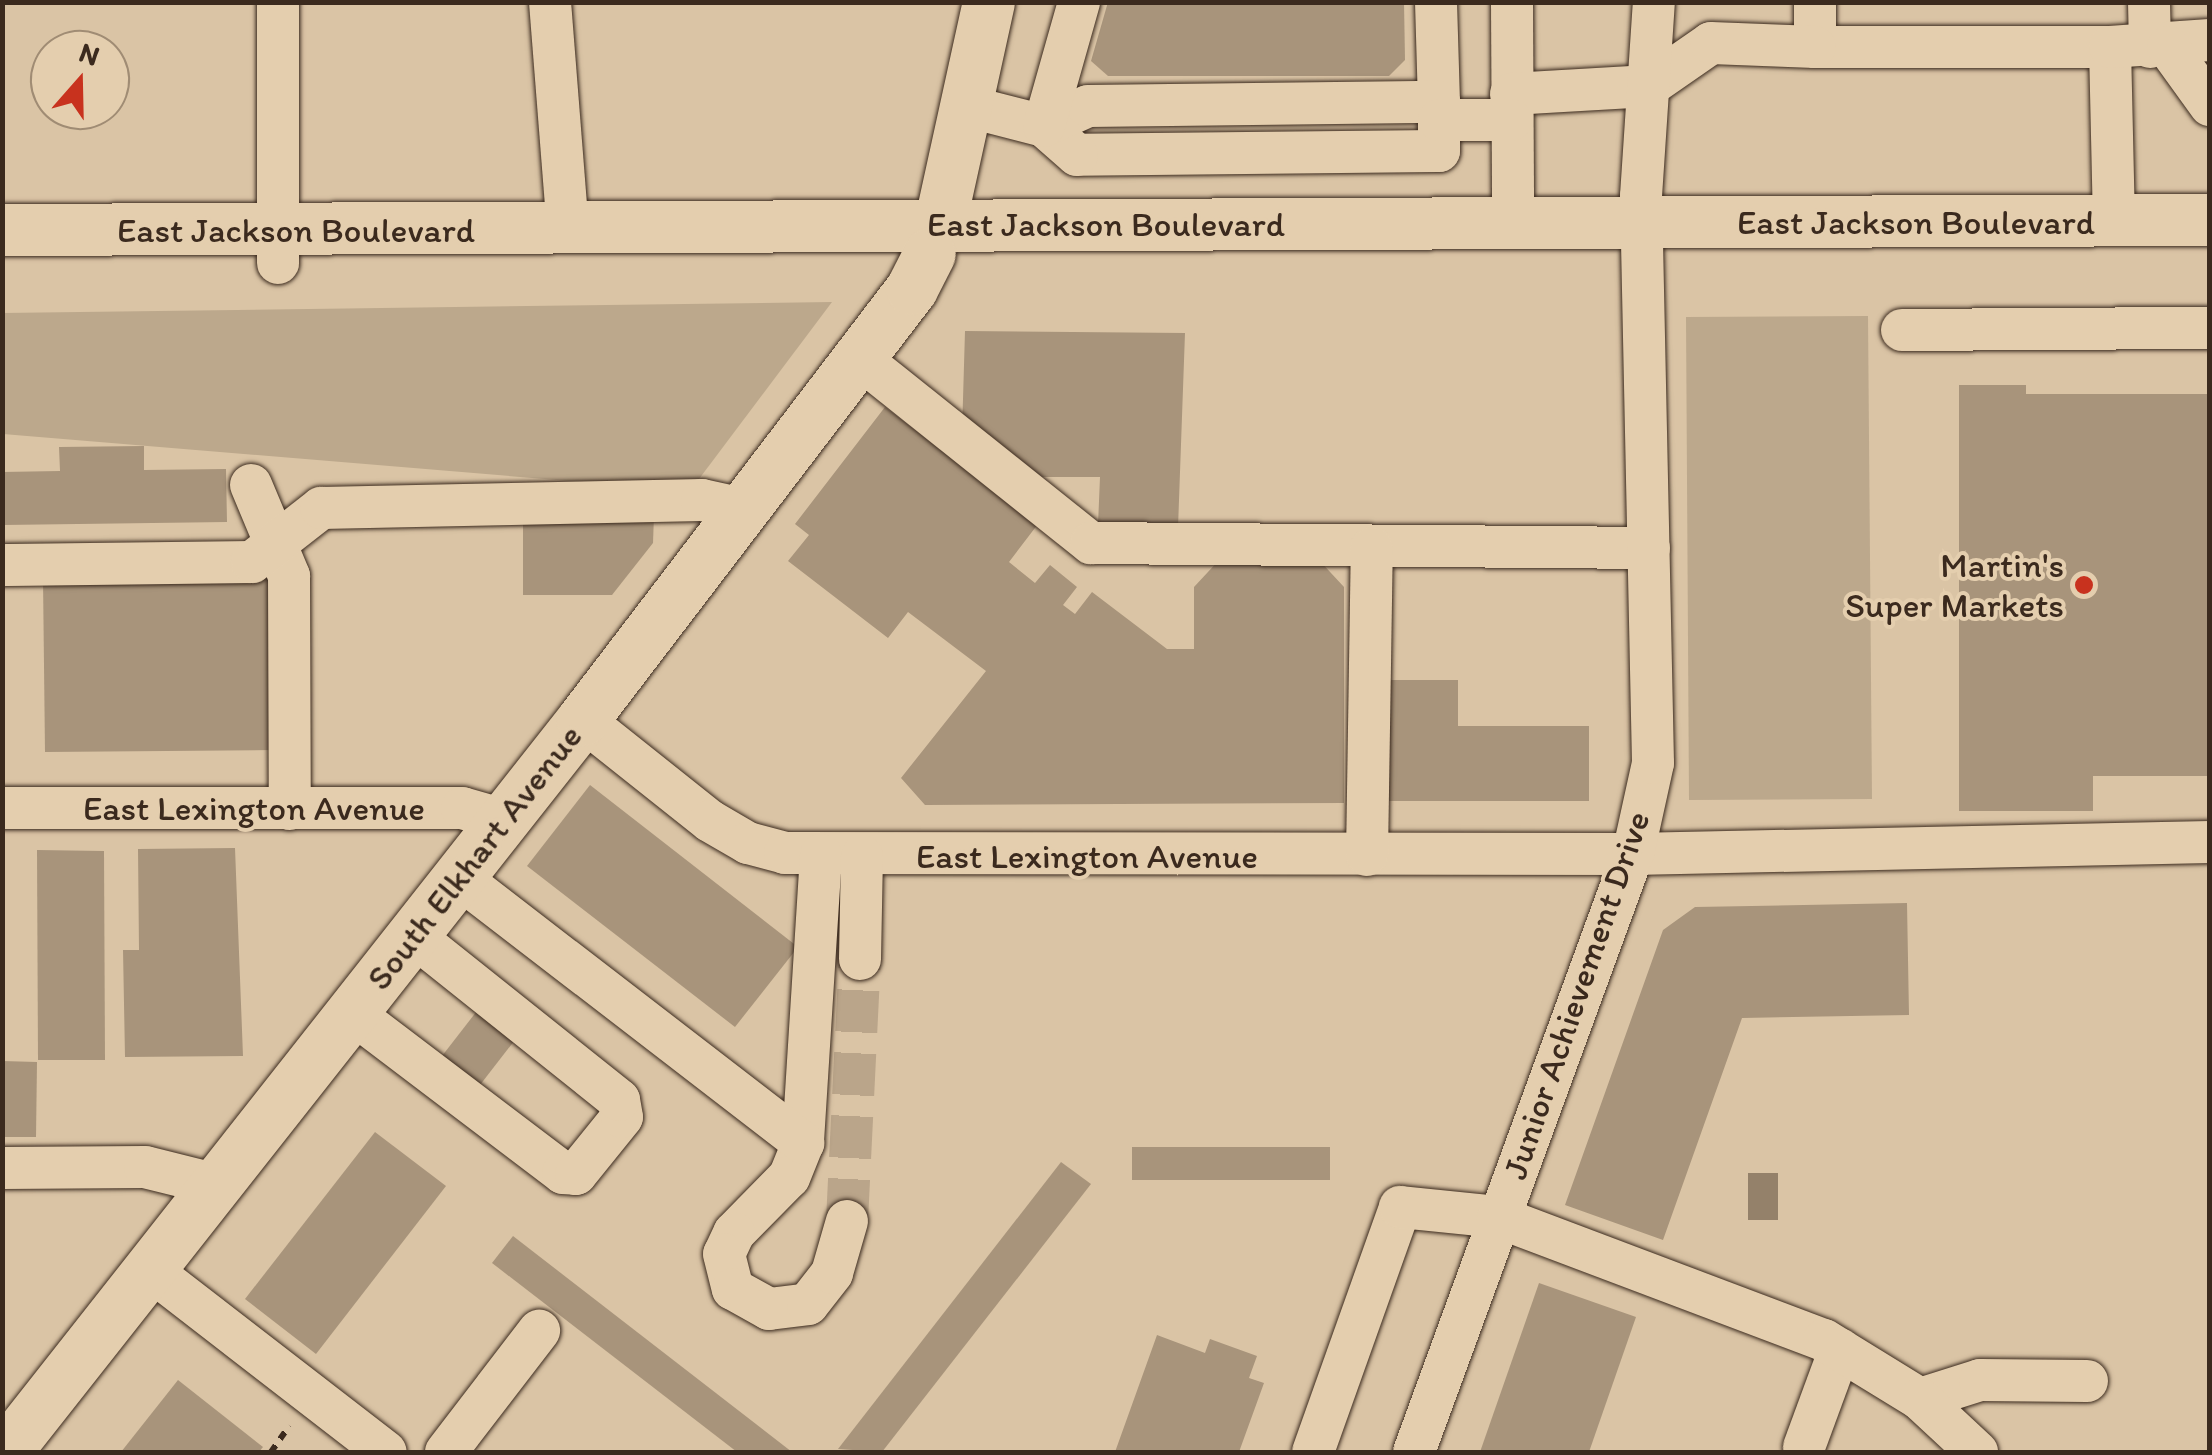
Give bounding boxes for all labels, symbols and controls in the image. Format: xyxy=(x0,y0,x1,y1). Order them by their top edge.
north arrow xyxy=(30,30,130,130)
text: N xyxy=(75,34,104,73)
street label: East Jackson Boulevard xyxy=(1737,201,2095,243)
street label: East Jackson Boulevard xyxy=(927,203,1285,245)
street label: East Jackson Boulevard xyxy=(117,209,475,251)
place label: Martin's Super Markets xyxy=(1846,544,2064,626)
marker: Martin's Super Markets xyxy=(2073,574,2095,596)
street label: South Elkhart Avenue xyxy=(358,716,590,998)
street label: East Lexington Avenue xyxy=(85,787,423,829)
street label: Junior Achievement Drive xyxy=(1494,807,1658,1183)
street label: East Lexington Avenue xyxy=(918,835,1256,877)

